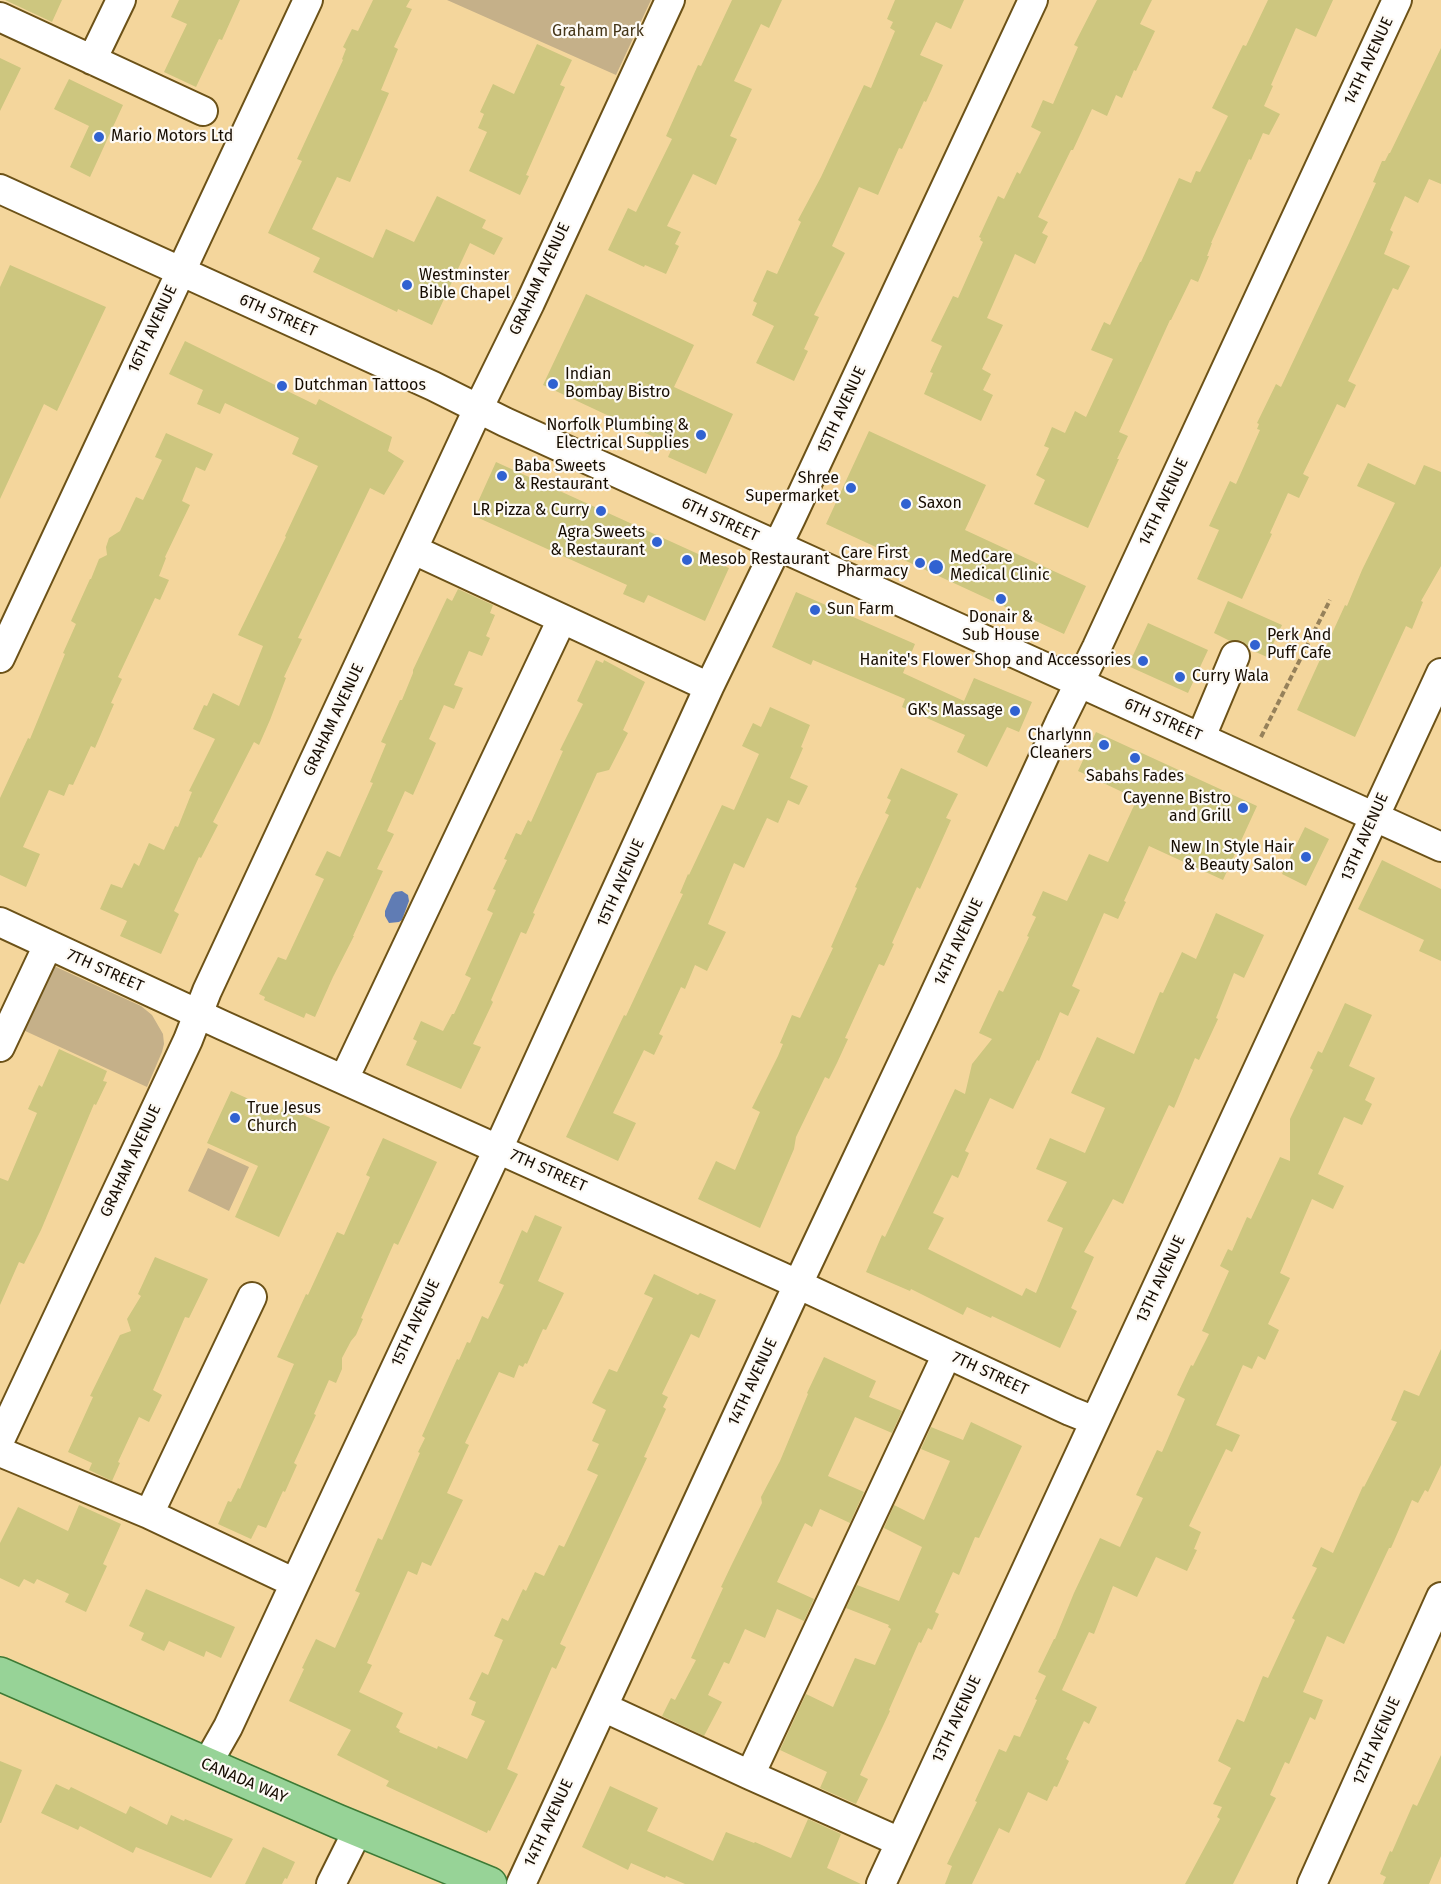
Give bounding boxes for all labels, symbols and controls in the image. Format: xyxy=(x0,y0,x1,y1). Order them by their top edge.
street label: 14TH AVENUE xyxy=(1340,14,1398,108)
park label: Graham Park xyxy=(552,22,644,42)
place label: Mario Motors Ltd xyxy=(111,127,233,147)
marker: Mario Motors Ltd xyxy=(92,130,106,144)
street label: GRAHAM AVENUE xyxy=(505,220,575,338)
place label: Westminster Bible Chapel xyxy=(419,266,510,304)
marker: Westminster Bible Chapel xyxy=(400,278,414,292)
street label: 16TH AVENUE xyxy=(124,282,182,376)
street label: 6TH STREET xyxy=(236,290,320,342)
street label: 15TH AVENUE xyxy=(813,363,871,457)
place label: Indian Bombay Bistro xyxy=(565,365,670,403)
place label: Dutchman Tattoos xyxy=(294,376,426,396)
marker: Indian Bombay Bistro xyxy=(546,377,560,391)
marker: Dutchman Tattoos xyxy=(275,379,289,393)
place label: Norfolk Plumbing & Electrical Supplies xyxy=(546,416,689,454)
marker: Norfolk Plumbing & Electrical Supplies xyxy=(694,428,708,442)
street label: 14TH AVENUE xyxy=(1135,455,1193,549)
place label: Baba Sweets & Restaurant xyxy=(514,457,609,495)
marker: Baba Sweets & Restaurant xyxy=(495,469,509,483)
place label: Shree Supermarket xyxy=(745,469,839,507)
marker: Shree Supermarket xyxy=(844,481,858,495)
street label: 6TH STREET xyxy=(678,494,762,546)
place label: Saxon xyxy=(918,494,962,514)
marker: Saxon xyxy=(899,497,913,511)
place label: LR Pizza & Curry xyxy=(472,501,589,521)
marker: LR Pizza & Curry xyxy=(594,504,608,518)
place label: Agra Sweets & Restaurant xyxy=(550,523,645,561)
marker: Agra Sweets & Restaurant xyxy=(650,535,664,549)
place label: Care First Pharmacy xyxy=(837,544,908,582)
place label: MedCare Medical Clinic xyxy=(950,548,1050,586)
place label: Mesob Restaurant xyxy=(699,550,830,570)
marker: Mesob Restaurant xyxy=(680,553,694,567)
marker: Care First Pharmacy xyxy=(913,556,927,570)
marker: MedCare Medical Clinic xyxy=(927,558,945,576)
marker: Donair & Sub House xyxy=(994,592,1008,606)
place label: Sun Farm xyxy=(827,600,894,620)
marker: Sun Farm xyxy=(808,603,822,617)
place label: Donair & Sub House xyxy=(962,608,1040,646)
place label: Perk And Puff Cafe xyxy=(1267,626,1332,664)
marker: Perk And Puff Cafe xyxy=(1248,638,1262,652)
place label: Hanite's Flower Shop and Accessories xyxy=(859,651,1131,671)
marker: Hanite's Flower Shop and Accessories xyxy=(1136,654,1150,668)
street label: GRAHAM AVENUE xyxy=(299,661,369,779)
place label: Curry Wala xyxy=(1192,667,1269,687)
marker: Curry Wala xyxy=(1173,670,1187,684)
street label: 6TH STREET xyxy=(1121,694,1205,746)
place label: GK's Massage xyxy=(907,701,1003,721)
marker: GK's Massage xyxy=(1008,704,1022,718)
place label: Charlynn Cleaners xyxy=(1028,726,1092,764)
marker: Charlynn Cleaners xyxy=(1097,738,1111,752)
marker: Sabahs Fades xyxy=(1128,751,1142,765)
place label: Sabahs Fades xyxy=(1086,767,1184,787)
place label: Cayenne Bistro and Grill xyxy=(1123,789,1231,827)
street label: 13TH AVENUE xyxy=(1337,790,1393,884)
marker: Cayenne Bistro and Grill xyxy=(1236,801,1250,815)
street label: 15TH AVENUE xyxy=(593,836,649,930)
place label: New In Style Hair & Beauty Salon xyxy=(1170,838,1294,876)
marker: New In Style Hair & Beauty Salon xyxy=(1299,850,1313,864)
street label: 14TH AVENUE xyxy=(930,895,988,989)
street label: 7TH STREET xyxy=(64,946,146,996)
place label: True Jesus Church xyxy=(247,1099,321,1137)
street label: GRAHAM AVENUE xyxy=(96,1102,166,1220)
marker: True Jesus Church xyxy=(228,1111,242,1125)
street label: 7TH STREET xyxy=(507,1146,589,1196)
street label: 13TH AVENUE xyxy=(1132,1232,1190,1326)
street label: 15TH AVENUE xyxy=(387,1276,445,1370)
street label: 14TH AVENUE xyxy=(724,1335,782,1429)
street label: 7TH STREET xyxy=(949,1348,1031,1400)
street label: 13TH AVENUE xyxy=(928,1672,986,1766)
street label: 12TH AVENUE xyxy=(1349,1694,1405,1788)
street label: CANADA WAY xyxy=(198,1754,290,1808)
street label: 14TH AVENUE xyxy=(520,1776,578,1870)

